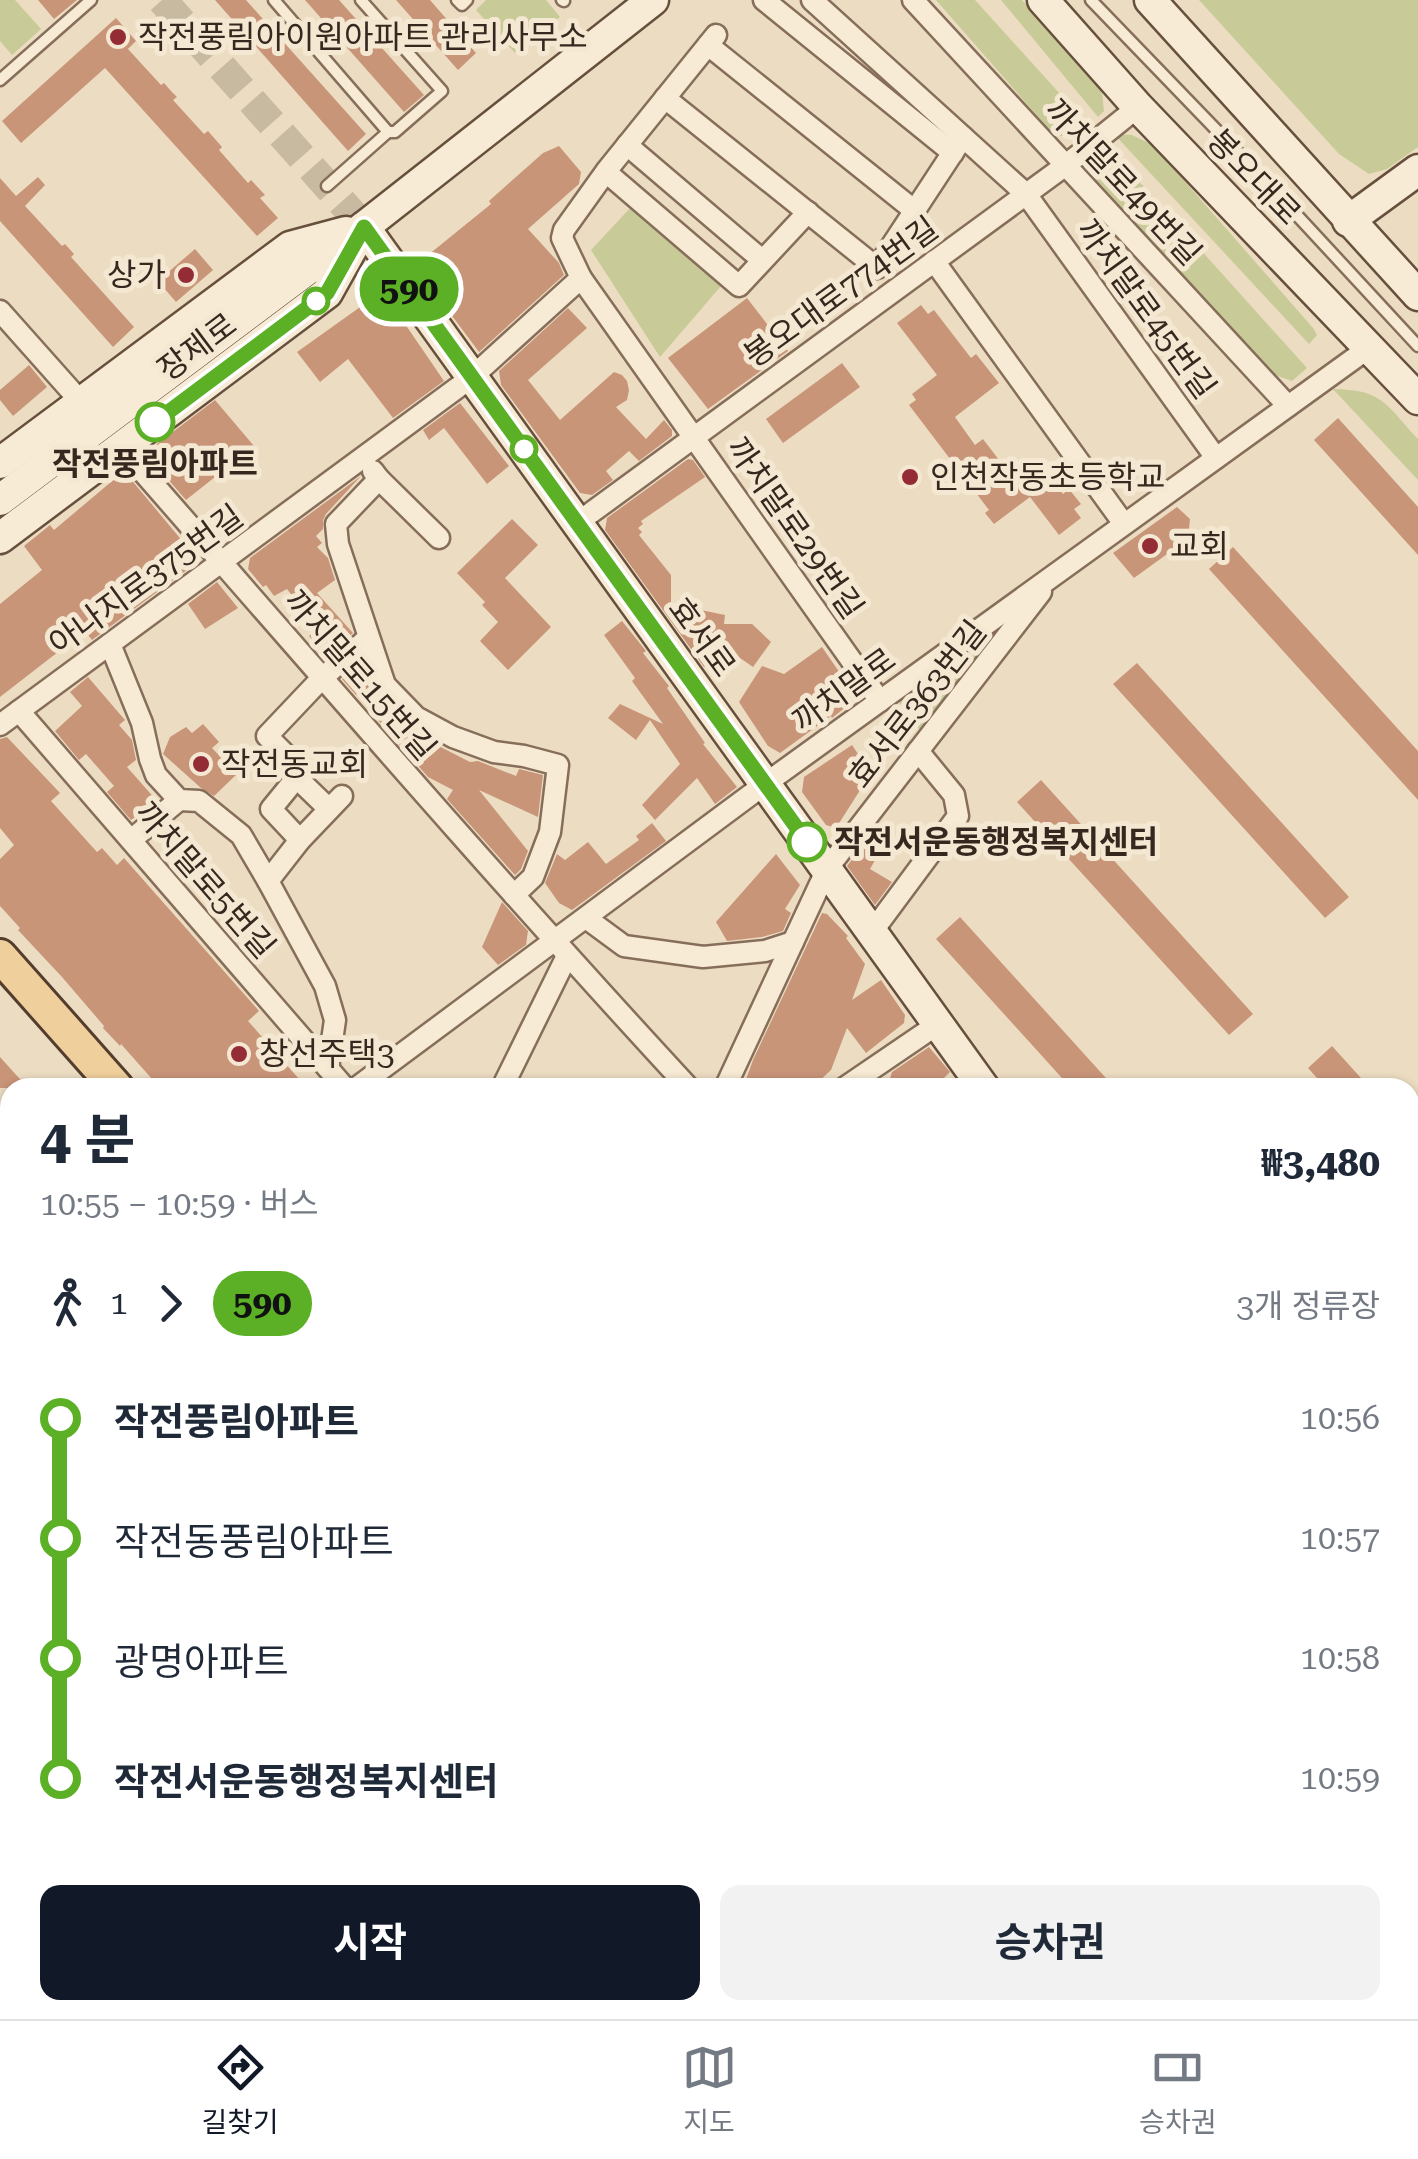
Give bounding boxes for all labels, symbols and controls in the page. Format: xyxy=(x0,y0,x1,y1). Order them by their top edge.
place label: 작전풍림아이원아파트 관리사무소 xyxy=(138,18,588,56)
marker: 작전풍림아이원아파트 관리사무소 xyxy=(107,26,129,48)
street label: 까치말로49번길 xyxy=(1037,91,1209,273)
street label: 봉오대로 xyxy=(1199,121,1309,233)
street label: 봉오대로774번길 xyxy=(737,209,945,375)
street label: 까치말로45번길 xyxy=(1068,212,1224,406)
place label: 상가 xyxy=(107,256,166,294)
line badge: 590 xyxy=(352,256,466,322)
marker: 상가 xyxy=(175,264,197,286)
text: 590 xyxy=(380,269,438,310)
unlabelled marker xyxy=(303,288,329,314)
street label: 장제로 xyxy=(150,305,244,389)
marker: 작전풍림아파트 xyxy=(136,403,174,441)
street label: 까치말로29번길 xyxy=(718,430,872,626)
unlabelled marker xyxy=(511,436,537,462)
place label: 작전풍림아파트 xyxy=(52,445,258,483)
place label: 인천작동초등학교 xyxy=(930,458,1166,496)
marker: 인천작동초등학교 xyxy=(899,466,921,488)
street label: 아나지로375번길 xyxy=(42,497,250,663)
place label: 교회 xyxy=(1170,527,1229,565)
marker: 교회 xyxy=(1139,535,1161,557)
street label: 까치말로15번길 xyxy=(276,582,444,768)
street label: 효서로 xyxy=(661,590,743,684)
street label: 효서로363번길 xyxy=(840,613,994,795)
street label: 까치말로 xyxy=(785,640,903,740)
place label: 작전동교회 xyxy=(221,745,368,783)
marker: 작전동교회 xyxy=(190,753,212,775)
street label: 까치말로5번길 xyxy=(127,794,283,966)
marker: 작전서운동행정복지센터 xyxy=(788,823,826,861)
place label: 작전서운동행정복지센터 xyxy=(834,823,1158,861)
place label: 창선주택3 xyxy=(259,1035,395,1073)
marker: 창선주택3 xyxy=(228,1043,250,1065)
text: 4 분 xyxy=(40,1108,135,1172)
text: ₩3,480 xyxy=(1261,1141,1380,1185)
text: 10:55 – 10:59 · 버스 xyxy=(40,1185,319,1223)
icon: walk xyxy=(40,1276,95,1331)
icon: forward xyxy=(143,1276,198,1331)
text: 590 xyxy=(233,1283,292,1324)
text: 1 xyxy=(110,1284,128,1322)
text: 3개 정류장 xyxy=(1236,1287,1380,1325)
text: 10:56 xyxy=(1300,1399,1380,1437)
text: 작전풍림아파트 xyxy=(114,1400,359,1444)
text: 10:57 xyxy=(1300,1519,1380,1557)
text: 작전동풍림아파트 xyxy=(114,1520,394,1564)
text: 10:58 xyxy=(1300,1639,1380,1677)
text: 광명아파트 xyxy=(114,1640,289,1684)
text: 10:59 xyxy=(1300,1759,1380,1797)
text: 작전서운동행정복지센터 xyxy=(114,1760,499,1804)
button: 시작 xyxy=(40,1885,700,2000)
button: 승차권 xyxy=(720,1885,1380,2000)
tab: 길찾기 xyxy=(201,2040,279,2140)
tab: 지도 xyxy=(682,2040,737,2140)
tab: 승차권 xyxy=(1139,2040,1217,2140)

